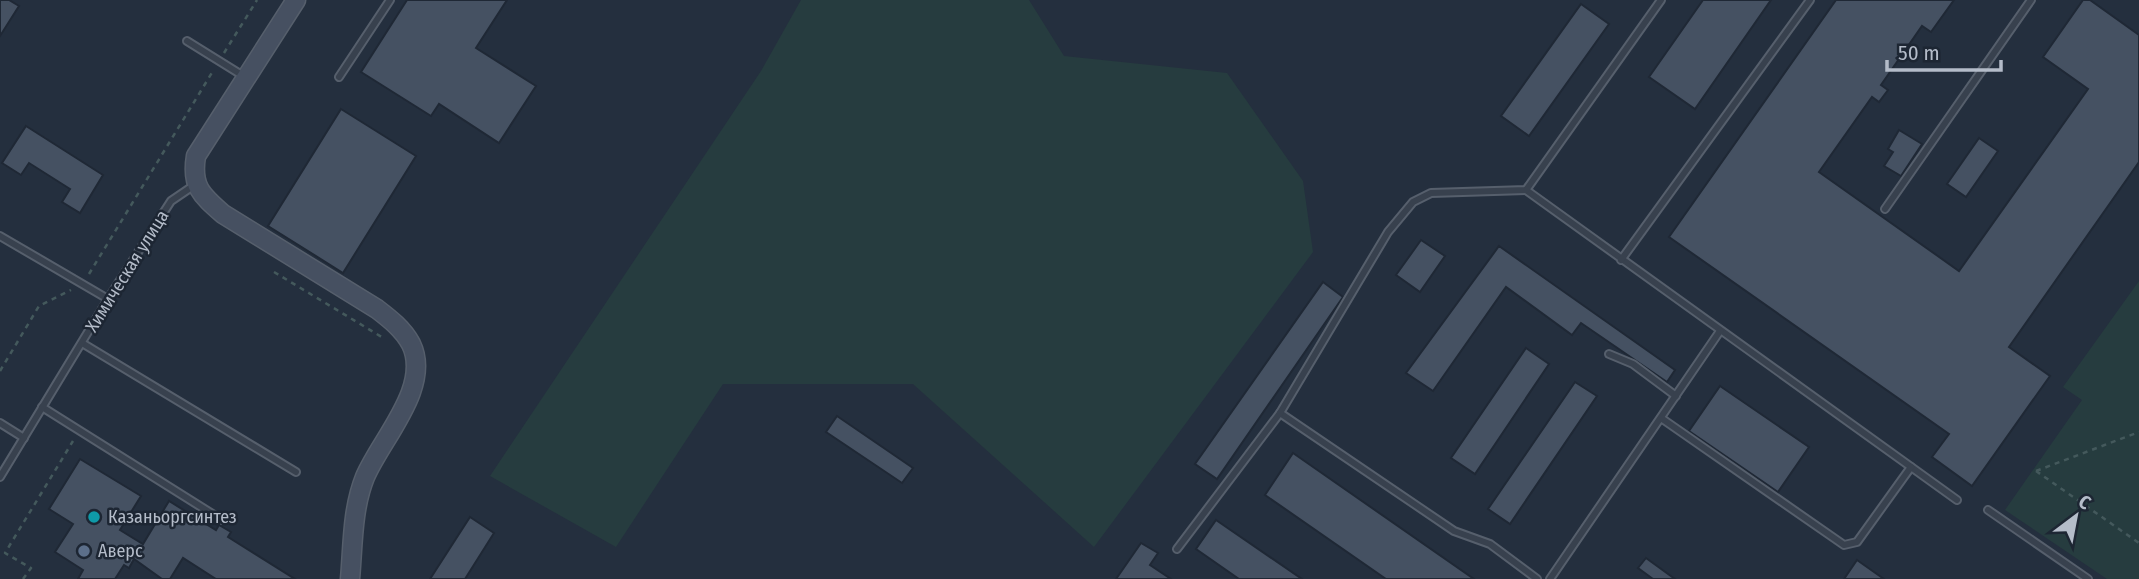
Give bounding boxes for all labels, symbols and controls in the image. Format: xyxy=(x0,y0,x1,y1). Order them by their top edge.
scale bar xyxy=(1887,28,2001,72)
text: 50 m xyxy=(1898,40,1940,66)
street label: Химическая улица xyxy=(81,206,173,336)
north arrow xyxy=(2041,481,2111,551)
text: С xyxy=(2074,490,2095,514)
place label: Казаньоргсинтез xyxy=(108,506,237,528)
marker: Казаньоргсинтез xyxy=(86,509,102,525)
place label: Аверс xyxy=(98,540,143,562)
marker: Аверс xyxy=(76,543,92,559)

